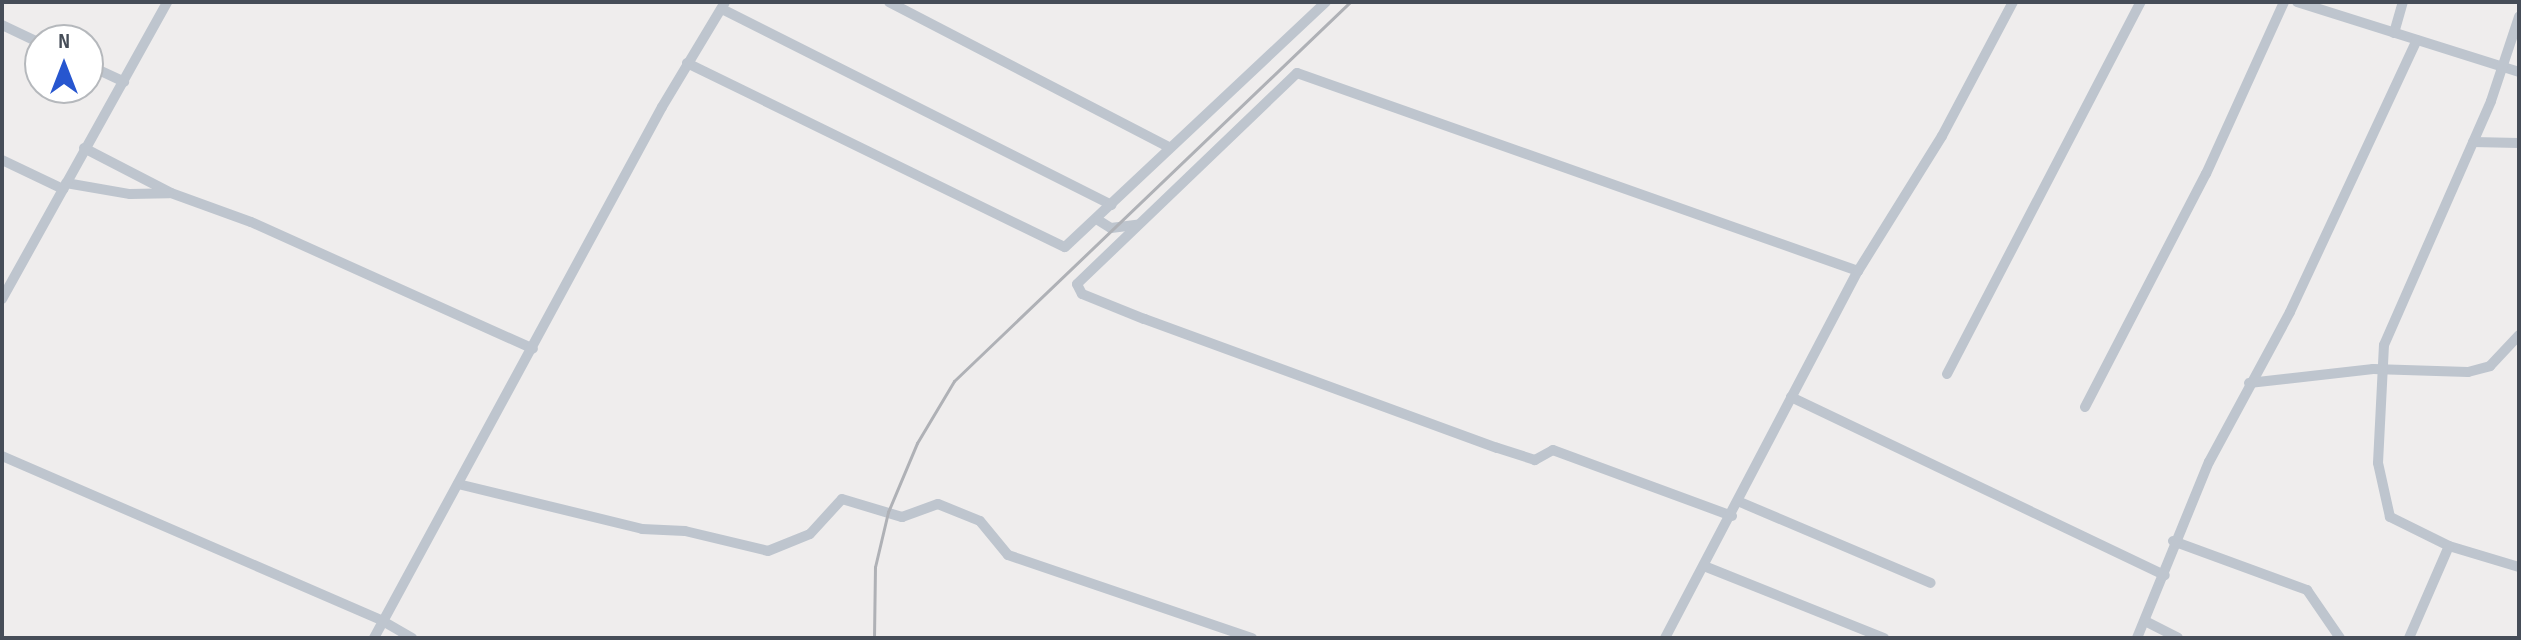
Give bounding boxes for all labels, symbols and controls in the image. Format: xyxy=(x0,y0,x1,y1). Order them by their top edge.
north arrow xyxy=(24,24,104,104)
text: N xyxy=(58,28,70,55)

